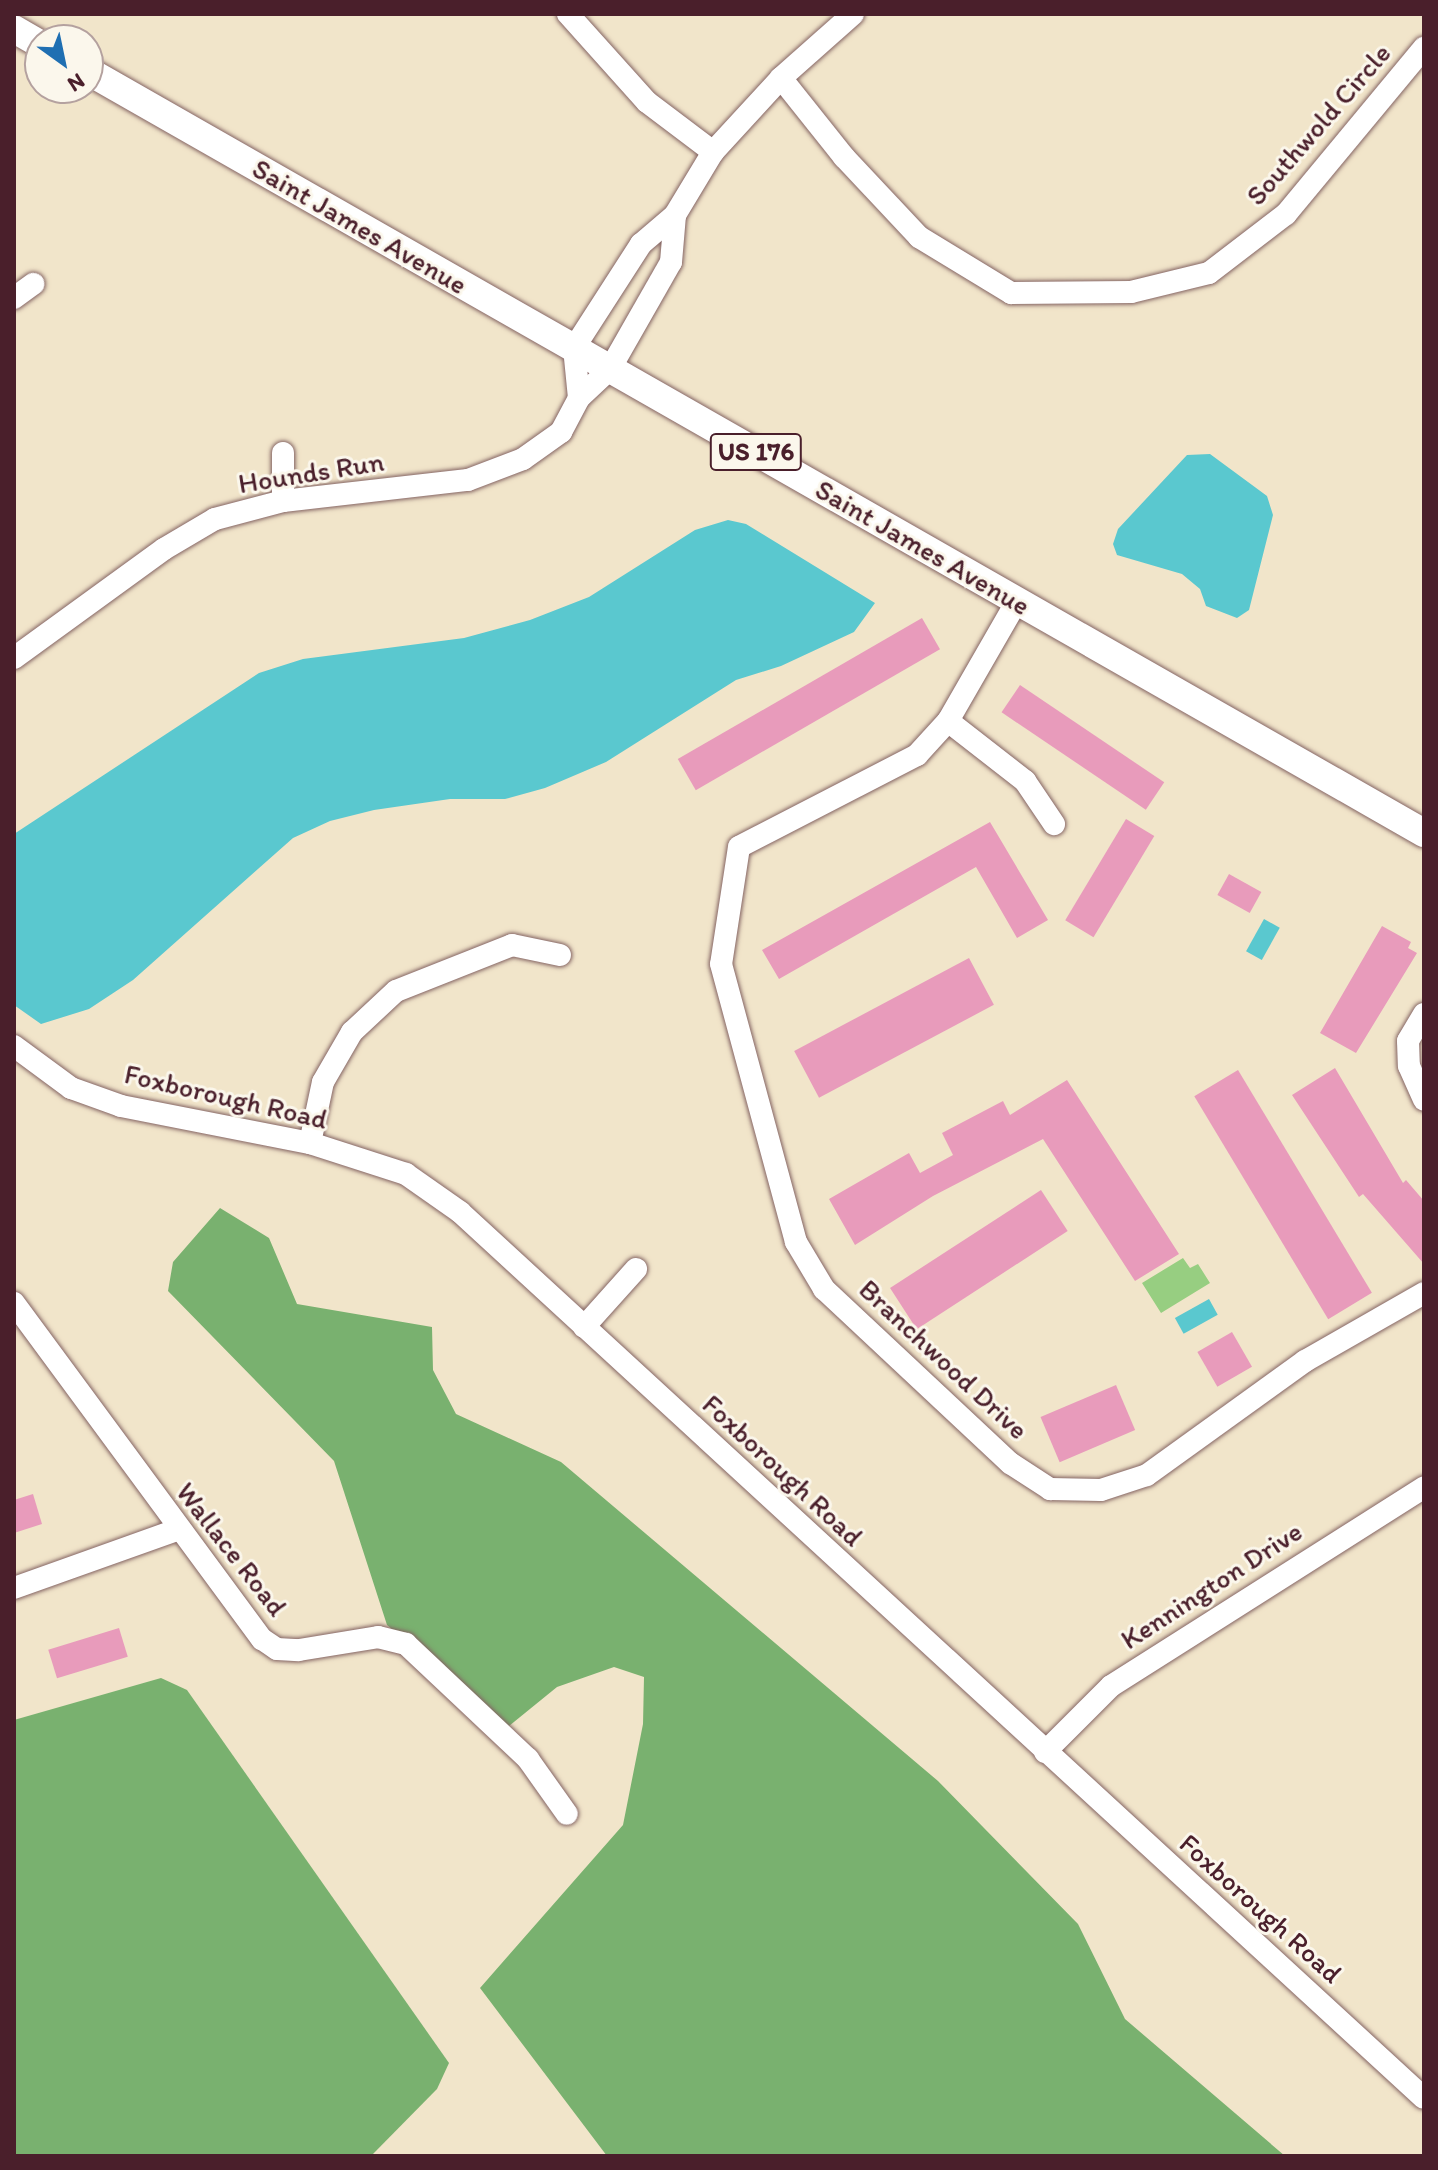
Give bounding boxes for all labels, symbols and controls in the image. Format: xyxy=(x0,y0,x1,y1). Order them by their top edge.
north arrow xyxy=(24,24,104,104)
street label: Southwold Circle xyxy=(1239,36,1397,212)
text: N xyxy=(63,67,90,98)
street label: Saint James Avenue xyxy=(247,151,473,301)
road number: US 176 xyxy=(708,430,804,474)
street label: Hounds Run xyxy=(236,444,386,500)
street label: Saint James Avenue xyxy=(810,472,1036,622)
street label: Foxborough Road xyxy=(122,1056,330,1136)
street label: Branchwood Drive xyxy=(852,1272,1036,1446)
street label: Foxborough Road xyxy=(696,1387,870,1553)
street label: Wallace Road xyxy=(169,1475,295,1623)
street label: Kennington Drive xyxy=(1114,1514,1308,1656)
street label: Foxborough Road xyxy=(1173,1826,1349,1990)

